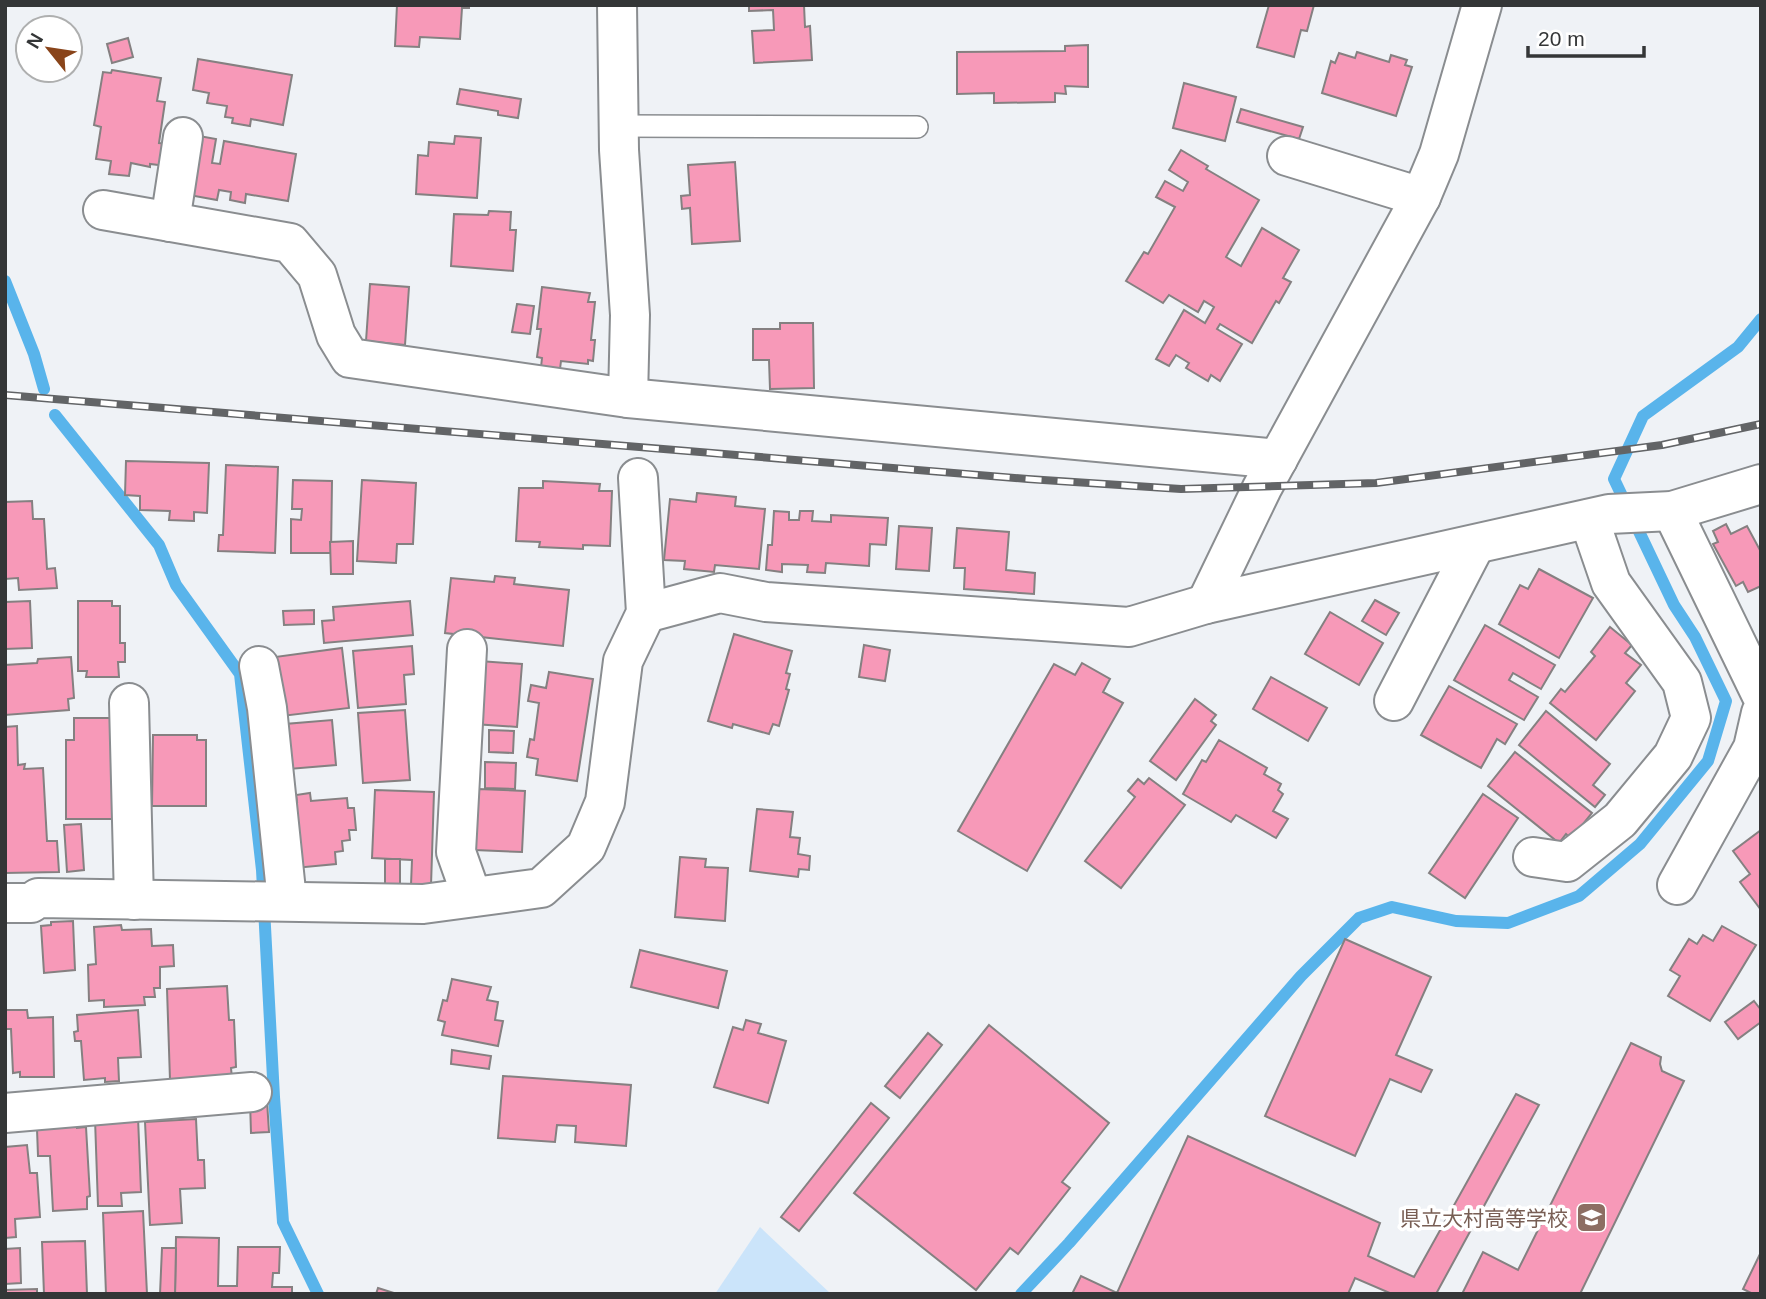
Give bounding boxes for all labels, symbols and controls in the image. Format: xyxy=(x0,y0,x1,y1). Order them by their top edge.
north arrow xyxy=(14,14,84,84)
scale bar xyxy=(1528,14,1644,58)
text: 20 m xyxy=(1538,27,1585,50)
text: N xyxy=(22,30,47,52)
school or university icon: 県立大村高等学校 xyxy=(1574,1201,1608,1235)
place label: 県立大村高等学校 xyxy=(1400,1207,1568,1230)

